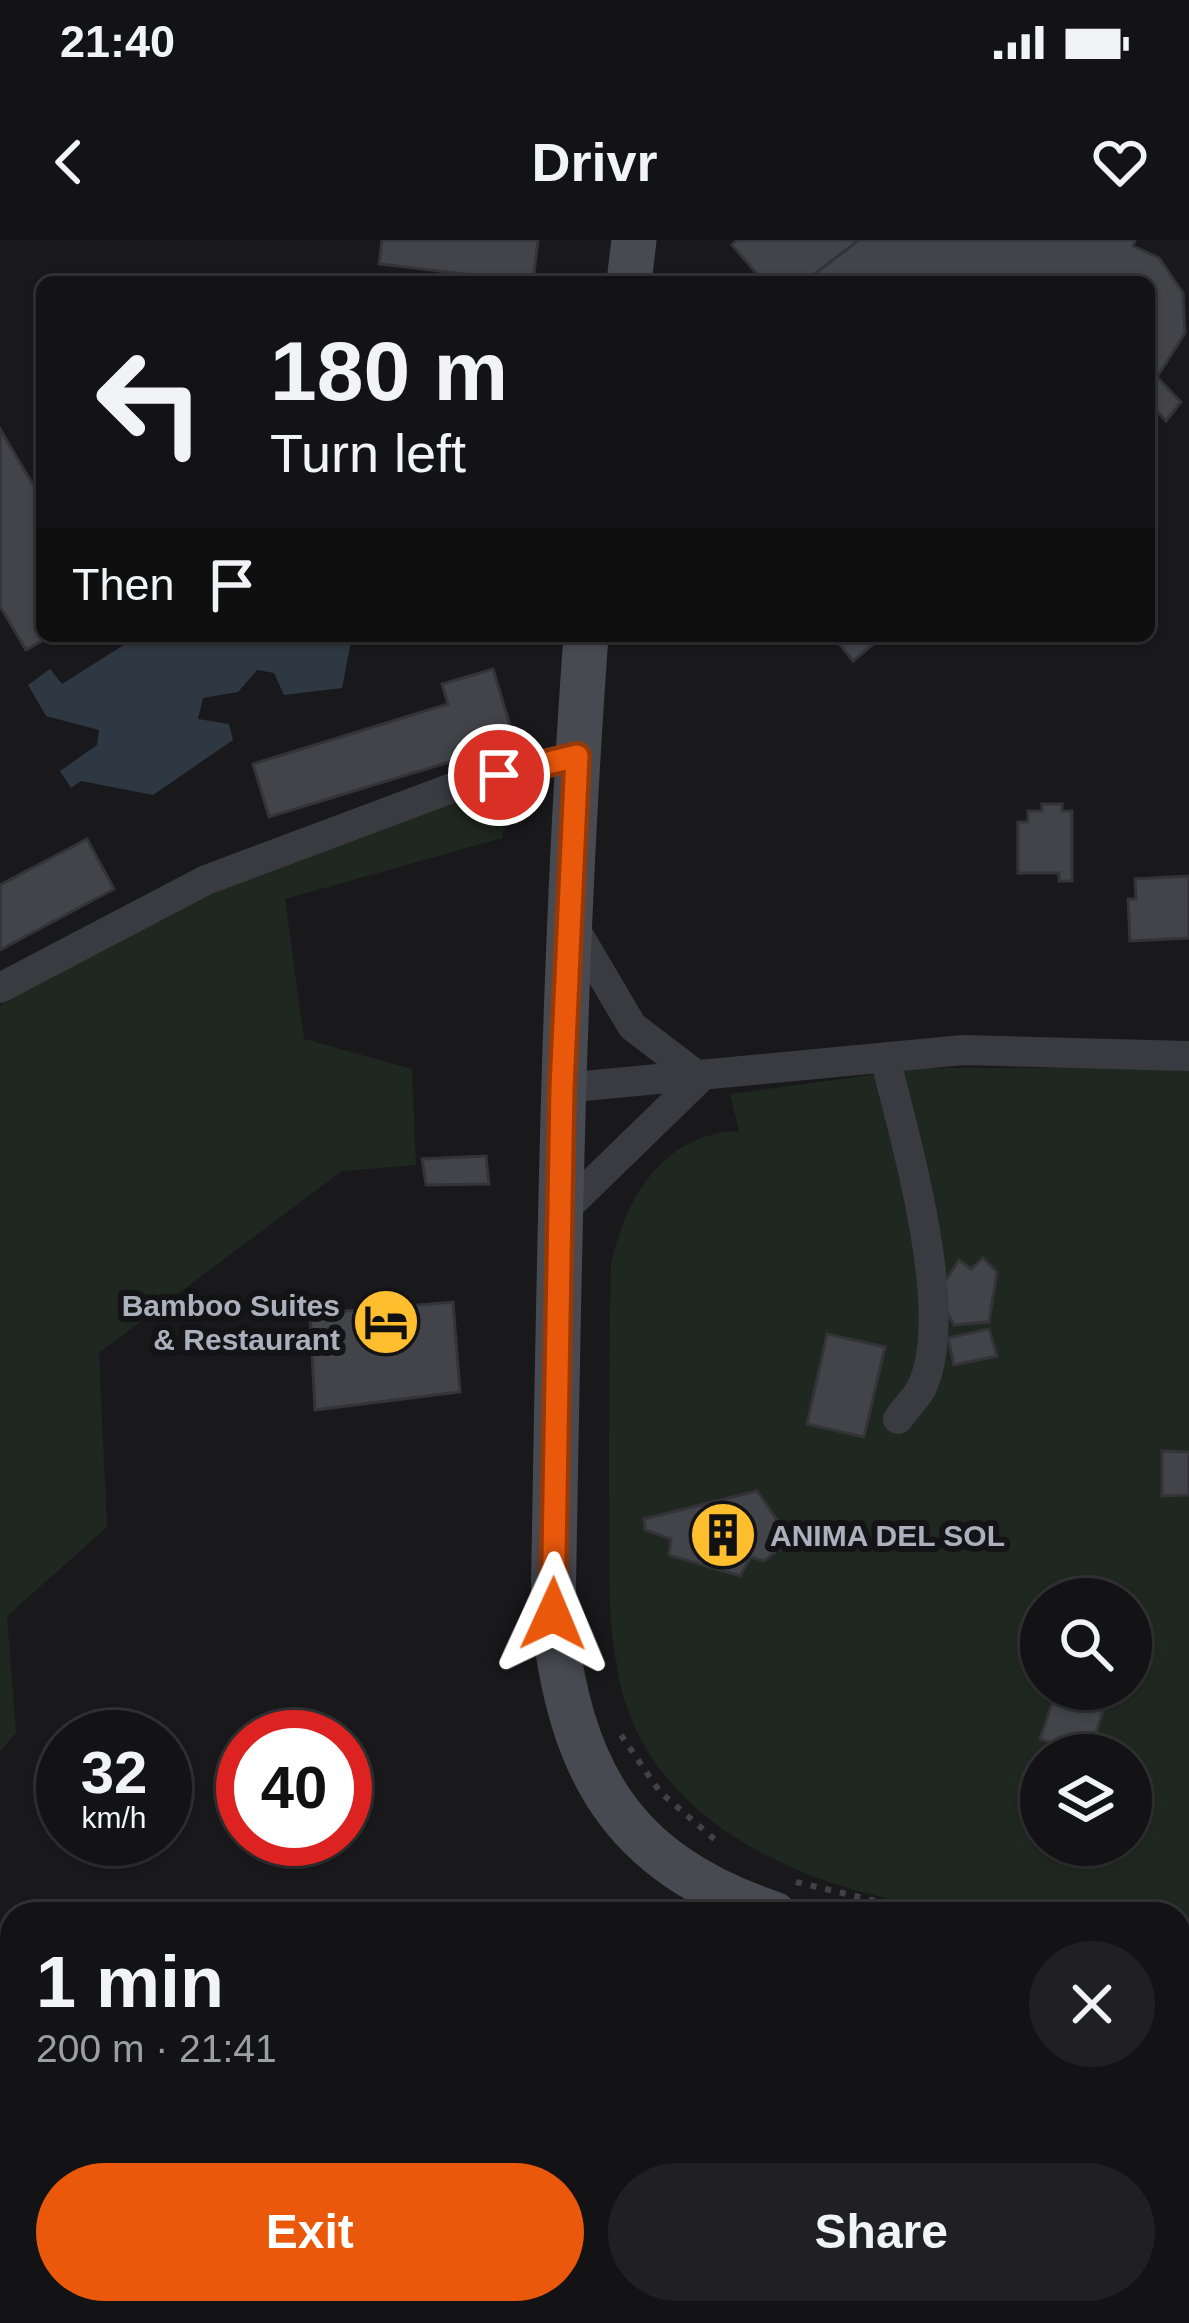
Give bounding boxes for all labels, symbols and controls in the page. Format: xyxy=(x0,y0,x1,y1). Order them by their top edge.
text: 21:40 xyxy=(60,16,175,67)
icon: back xyxy=(36,129,102,195)
icon: heart xyxy=(1087,129,1153,195)
text: Drivr xyxy=(531,132,658,192)
icon: left xyxy=(72,324,228,480)
text: 180 m xyxy=(270,324,508,418)
text: Turn left xyxy=(270,423,466,483)
icon: arrive xyxy=(199,552,265,618)
text: Then xyxy=(72,559,175,610)
pin xyxy=(448,724,550,826)
icon: arrive xyxy=(466,742,532,808)
hotel icon: Bamboo Suites & Restaurant xyxy=(351,1287,421,1357)
place label: Bamboo Suites & Restaurant xyxy=(122,1289,340,1356)
building icon: ANIMA DEL SOL xyxy=(688,1500,758,1570)
place label: ANIMA DEL SOL xyxy=(770,1519,1005,1552)
position arrow xyxy=(490,1551,616,1677)
map controls xyxy=(1020,1578,1152,1866)
button: search xyxy=(1020,1578,1152,1710)
speed limit sign: 40 xyxy=(216,1710,372,1866)
button: layers xyxy=(1020,1734,1152,1866)
text: 32 xyxy=(81,1739,147,1806)
text: km/h xyxy=(81,1801,147,1834)
button: close xyxy=(1029,1941,1155,2067)
text: 1 min xyxy=(36,1942,224,2022)
text: 200 m · 21:41 xyxy=(36,2027,277,2070)
button: Exit xyxy=(36,2163,584,2301)
button: Share xyxy=(608,2163,1155,2301)

